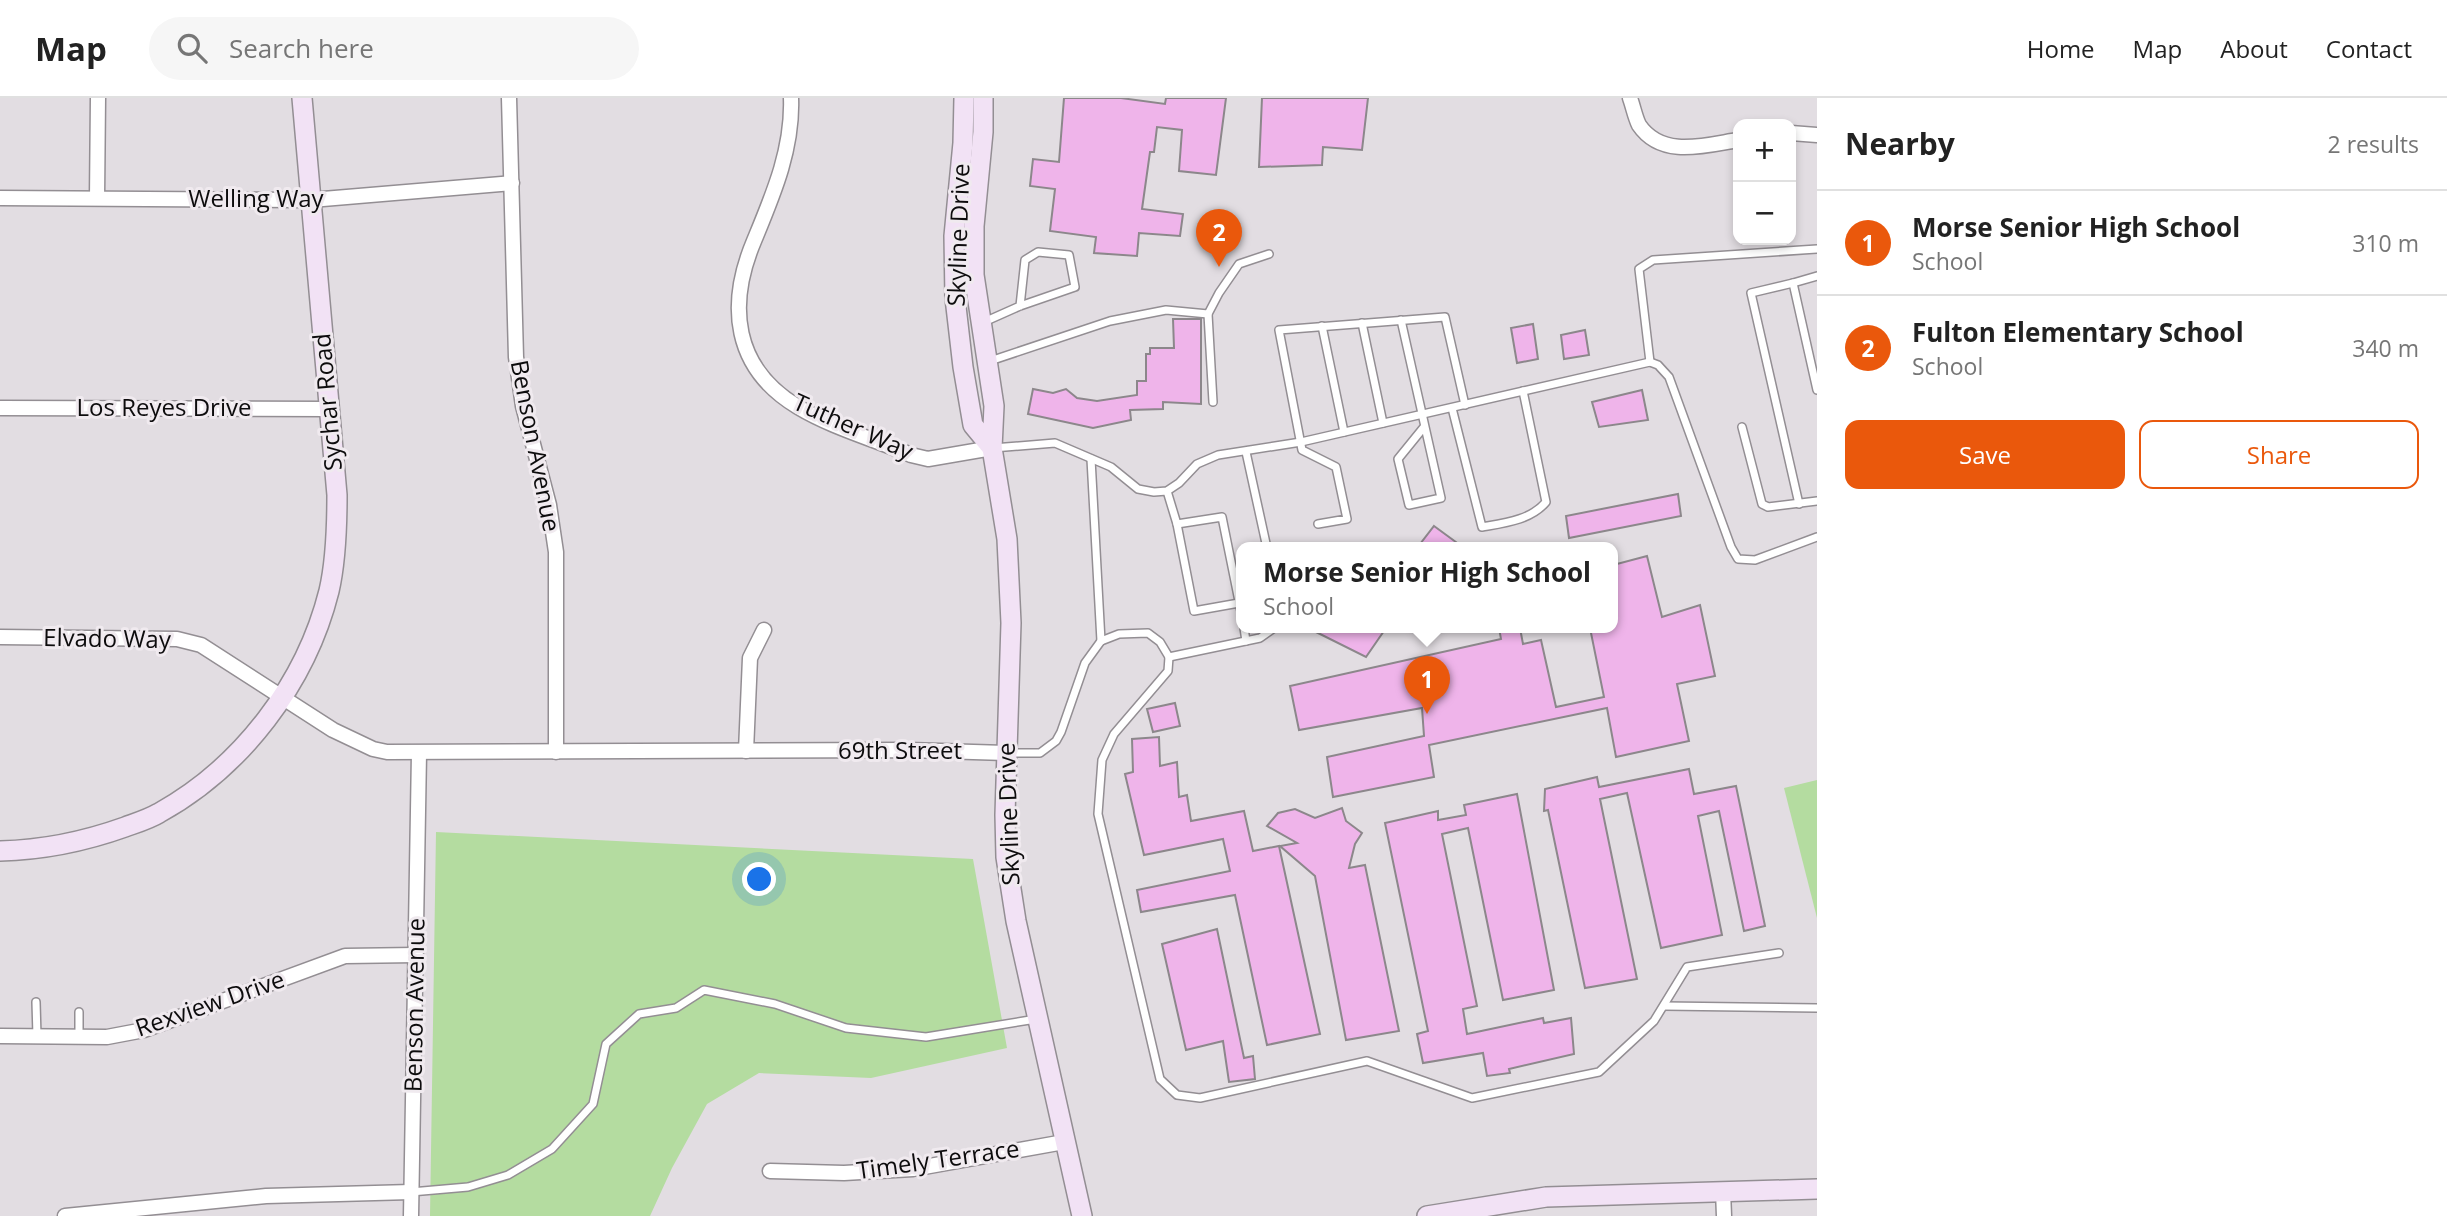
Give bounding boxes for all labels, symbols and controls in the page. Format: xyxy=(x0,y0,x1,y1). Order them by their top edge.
search box xyxy=(149,17,639,80)
text: Map xyxy=(35,26,107,71)
icon: search xyxy=(173,29,211,67)
text: Search here xyxy=(229,30,374,66)
text: Home xyxy=(2027,32,2095,65)
text: Map xyxy=(2133,32,2182,65)
text: About xyxy=(2220,32,2288,65)
text: Contact xyxy=(2326,32,2412,65)
map controls xyxy=(1733,119,1796,245)
button: + xyxy=(1733,119,1796,182)
text: Nearby xyxy=(1845,123,1955,164)
text: 2 results xyxy=(2328,128,2419,160)
street label: Skyline Drive xyxy=(939,163,976,307)
street label: Welling Way xyxy=(188,181,325,214)
button: − xyxy=(1733,182,1796,245)
pin: 2 xyxy=(1196,209,1242,267)
text: Morse Senior High School xyxy=(1912,209,2240,245)
text: 1 xyxy=(1861,227,1875,259)
text: 310 m xyxy=(2352,227,2419,259)
text: School xyxy=(1912,245,1983,277)
text: Fulton Elementary School xyxy=(1912,314,2244,350)
street label: Sychar Road xyxy=(304,332,349,472)
text: 2 xyxy=(1861,332,1875,364)
text: 340 m xyxy=(2352,332,2419,364)
text: School xyxy=(1912,350,1983,382)
street label: Benson Avenue xyxy=(504,357,569,534)
street label: Tuther Way xyxy=(788,384,920,467)
street label: Los Reyes Drive xyxy=(77,390,251,423)
button: Save xyxy=(1845,420,2125,489)
button: Share xyxy=(2139,420,2419,489)
popup xyxy=(1236,542,1618,633)
text: Morse Senior High School xyxy=(1263,554,1591,590)
text: School xyxy=(1263,590,1334,622)
street label: Elvado Way xyxy=(43,620,172,655)
pin: 1 xyxy=(1404,656,1450,714)
street label: 69th Street xyxy=(838,733,962,766)
street label: Skyline Drive xyxy=(989,742,1026,886)
your location xyxy=(742,862,776,896)
street label: Benson Avenue xyxy=(395,918,432,1092)
street label: Rexview Drive xyxy=(130,962,289,1044)
street label: Timely Terrace xyxy=(854,1131,1021,1186)

